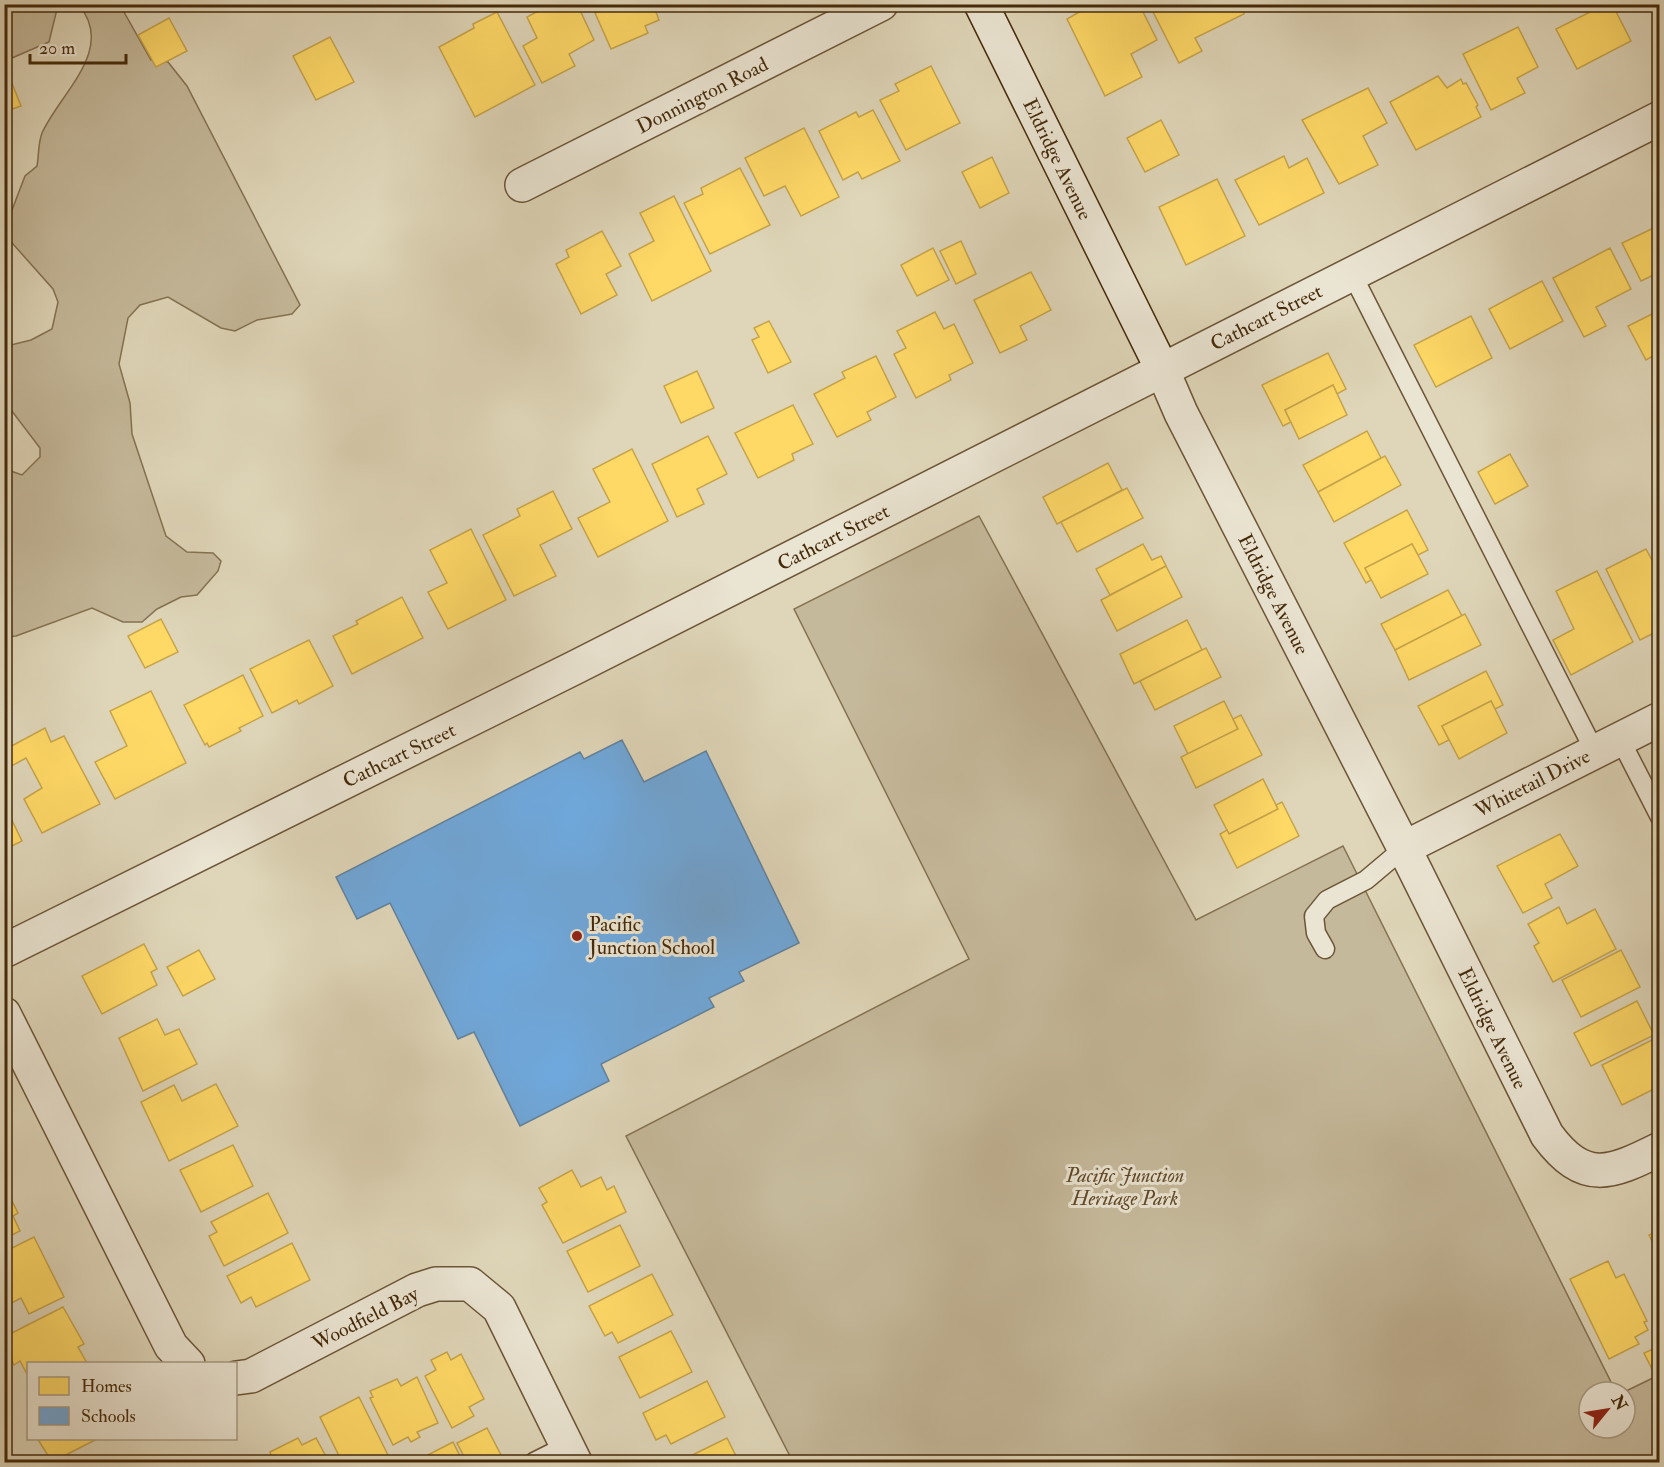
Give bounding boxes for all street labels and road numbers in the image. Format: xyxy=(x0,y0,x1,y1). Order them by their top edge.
street label: Donnington Road xyxy=(632,51,772,139)
street label: Eldridge Avenue xyxy=(1017,94,1098,224)
street label: Cathcart Street xyxy=(1206,278,1327,356)
street label: Cathcart Street xyxy=(773,498,894,576)
street label: Eldridge Avenue xyxy=(1232,530,1315,659)
street label: Cathcart Street xyxy=(339,717,460,794)
street label: Whitetail Drive xyxy=(1469,744,1594,824)
street label: Eldridge Avenue xyxy=(1452,963,1533,1093)
street label: Woodfield Bay xyxy=(307,1280,424,1356)

